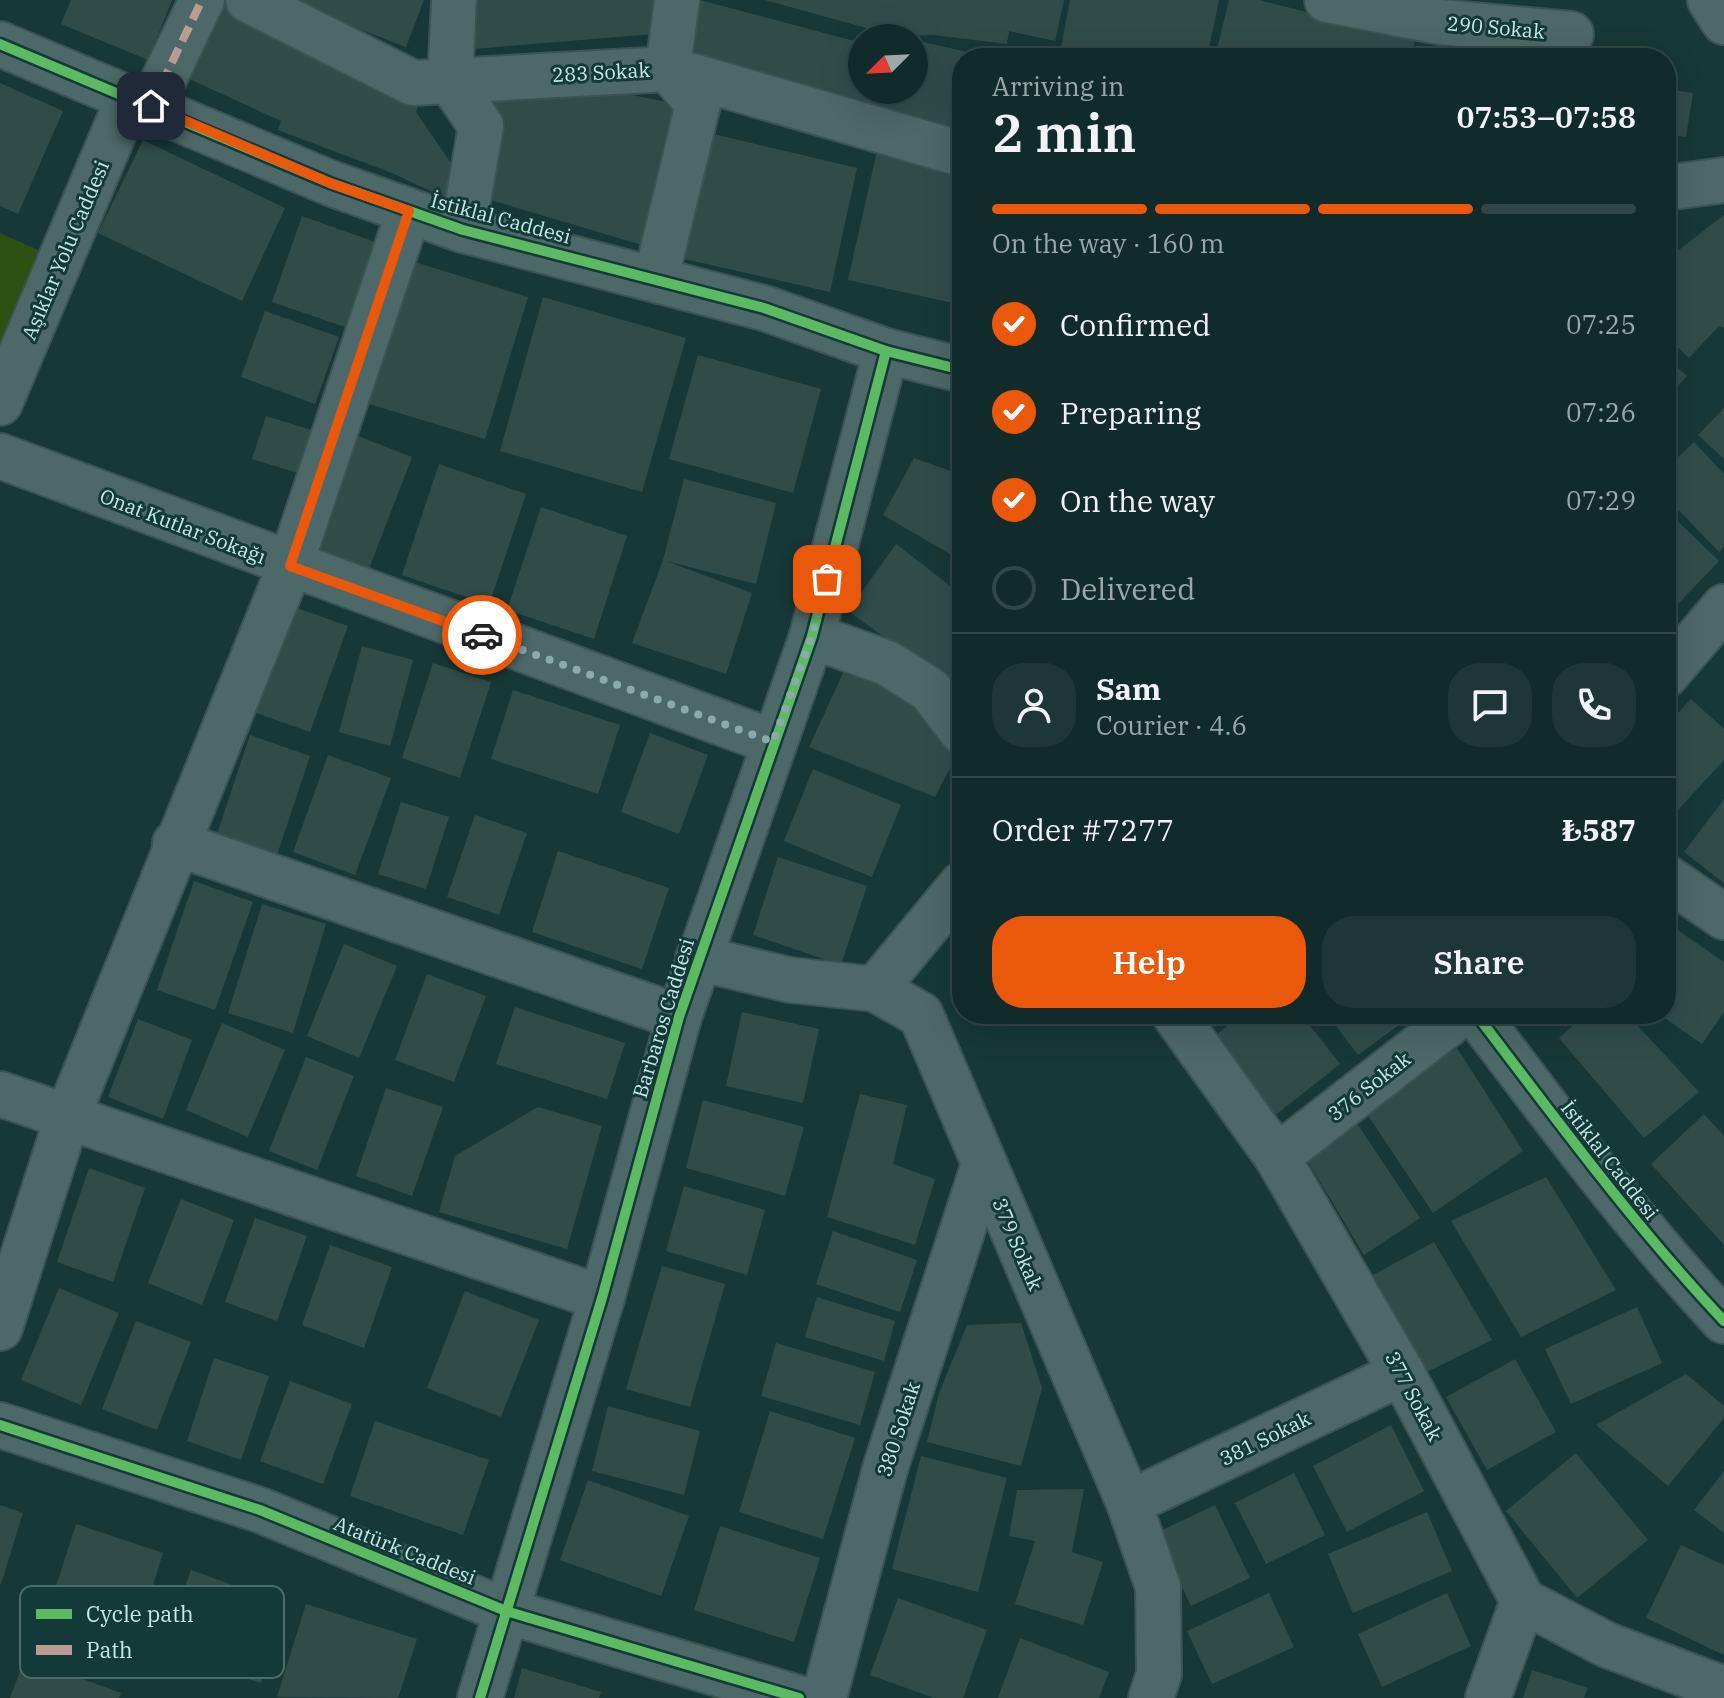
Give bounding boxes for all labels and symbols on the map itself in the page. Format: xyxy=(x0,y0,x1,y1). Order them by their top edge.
street label: 290 Sokak xyxy=(1446,9,1546,45)
north arrow xyxy=(848,24,928,104)
street label: 283 Sokak xyxy=(551,56,651,88)
pin xyxy=(117,72,185,140)
street label: Aşıklar Yolu Caddesi xyxy=(15,156,115,344)
street label: İstiklal Caddesi xyxy=(428,186,574,250)
street label: Onat Kutlar Sokağı xyxy=(96,482,270,570)
pin xyxy=(793,545,861,613)
courier xyxy=(442,595,522,675)
street label: Barbaros Caddesi xyxy=(626,935,700,1101)
street label: 376 Sokak xyxy=(1322,1045,1416,1127)
street label: İstiklal Caddesi xyxy=(1555,1095,1665,1225)
street label: 379 Sokak xyxy=(986,1194,1050,1295)
street label: 377 Sokak xyxy=(1379,1346,1449,1446)
street label: 380 Sokak xyxy=(870,1378,926,1480)
street label: 381 Sokak xyxy=(1215,1404,1315,1472)
street label: Atatürk Caddesi xyxy=(330,1509,480,1591)
legend xyxy=(20,1586,284,1678)
text: Cycle path xyxy=(86,1599,194,1628)
text: Path xyxy=(86,1635,133,1664)

